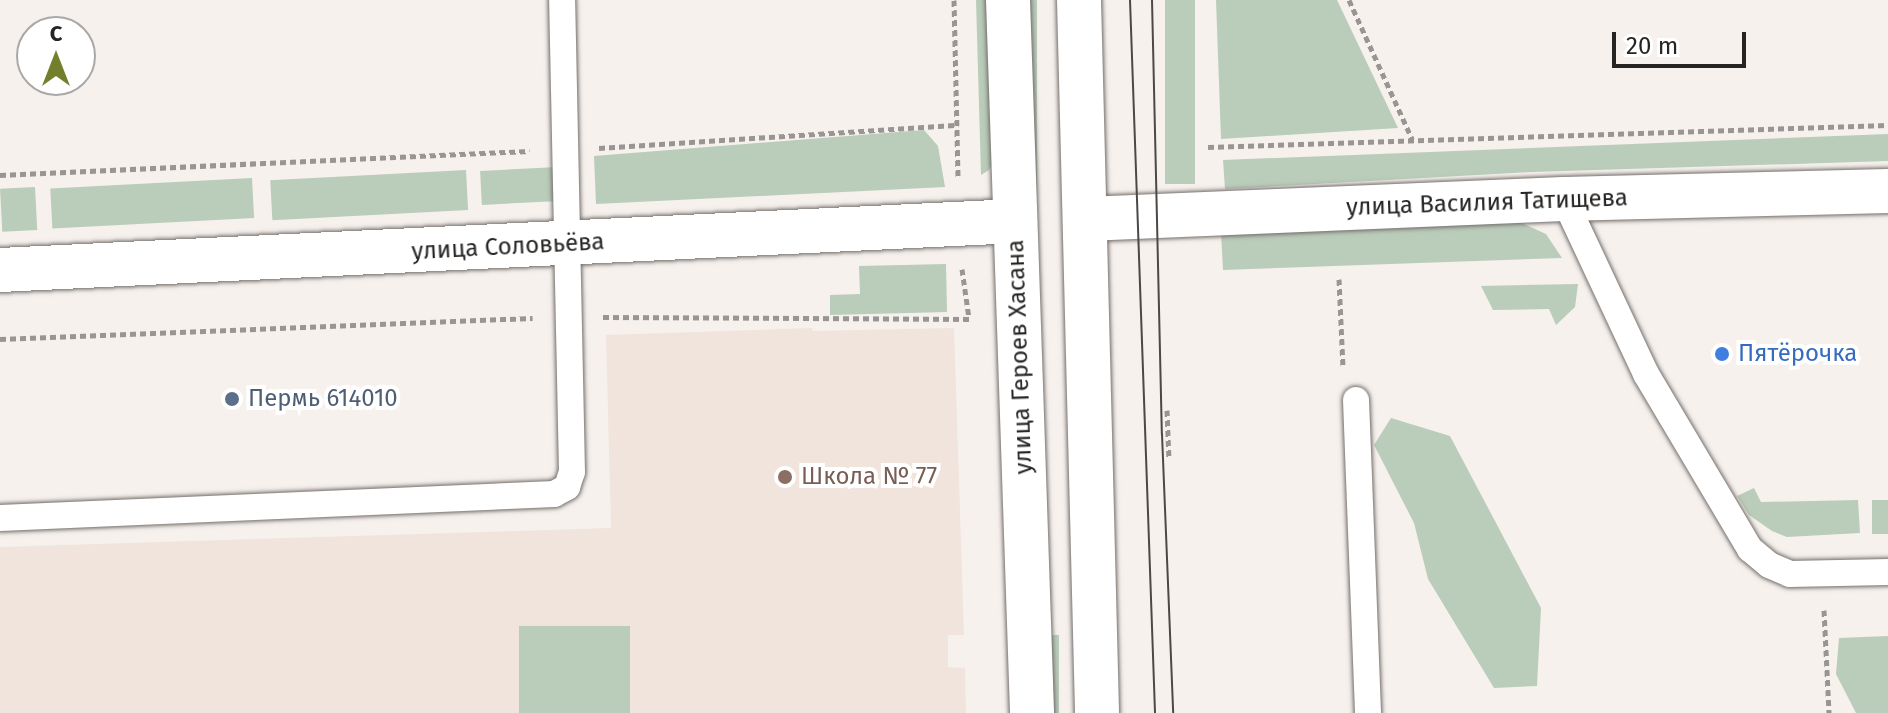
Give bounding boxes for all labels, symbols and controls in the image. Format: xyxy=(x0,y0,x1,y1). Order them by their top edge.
north arrow xyxy=(16,16,96,96)
scale bar xyxy=(1616,16,1750,66)
text: С xyxy=(50,20,62,47)
text: 20 m xyxy=(1626,32,1678,60)
street label: улица Василия Татищева xyxy=(1346,184,1628,222)
street label: улица Соловьёва xyxy=(411,228,605,266)
street label: улица Героев Хасана xyxy=(1002,239,1038,475)
place label: Пятёрочка xyxy=(1738,340,1857,368)
marker: Пятёрочка xyxy=(1713,345,1731,363)
place label: Пермь 614010 xyxy=(248,385,398,413)
marker: Пермь 614010 xyxy=(223,390,241,408)
place label: Школа № 77 xyxy=(801,463,937,491)
marker: Школа № 77 xyxy=(776,468,794,486)

